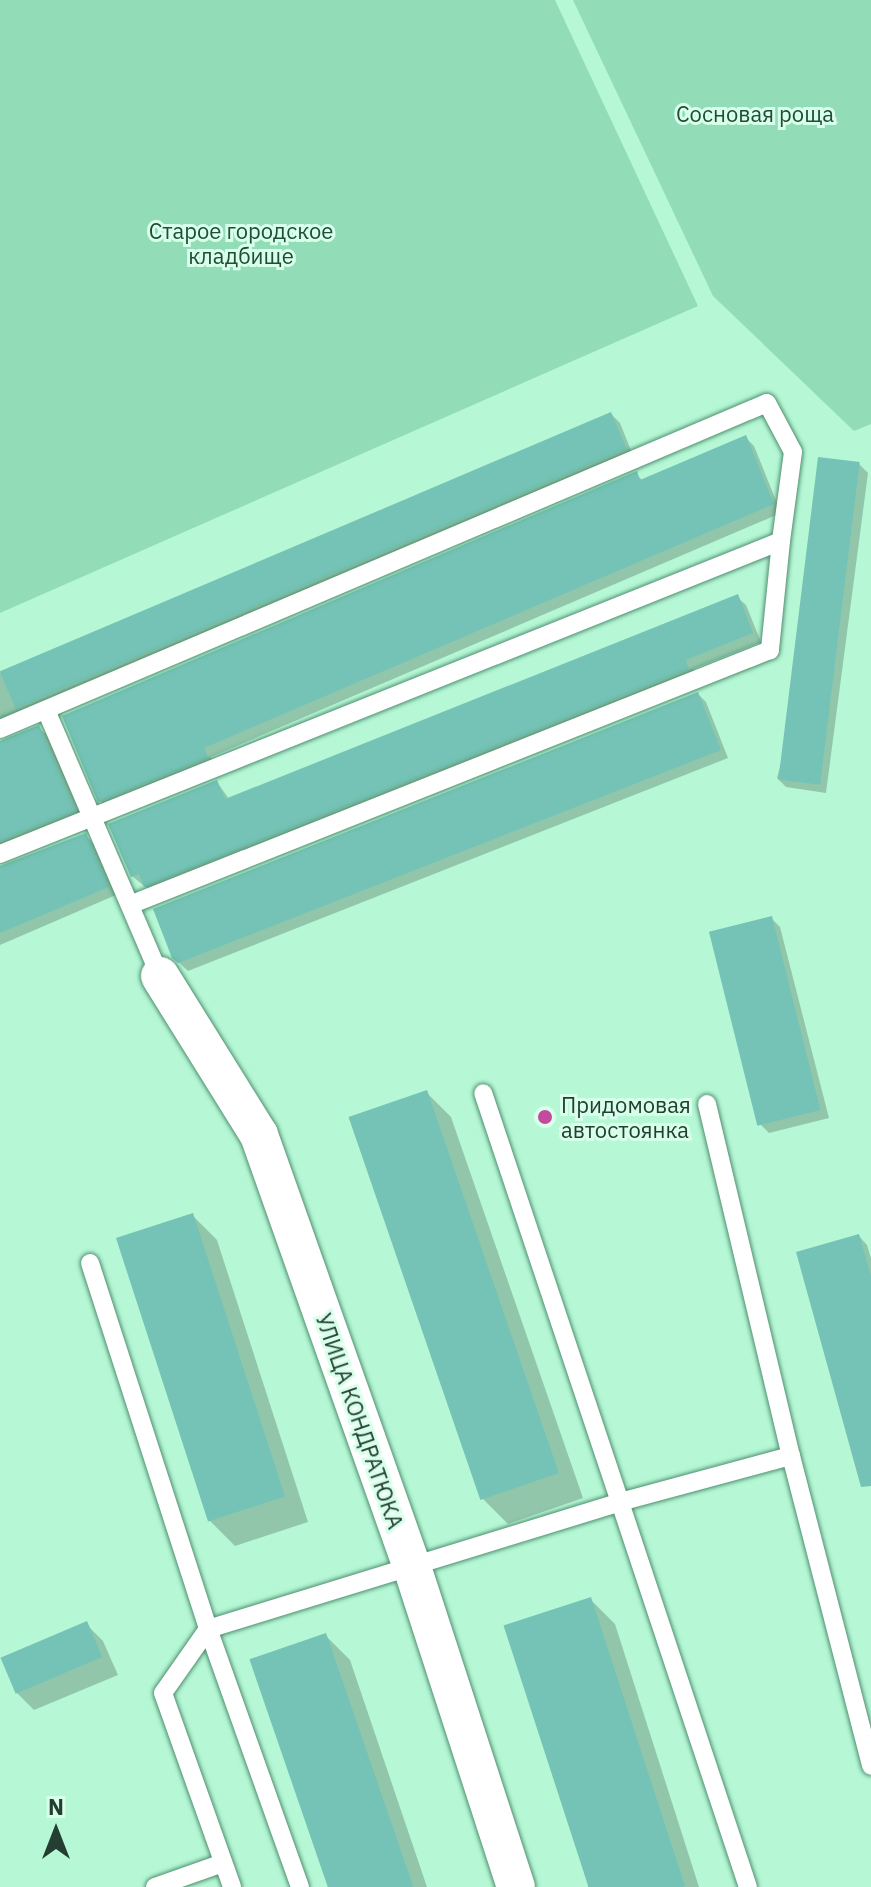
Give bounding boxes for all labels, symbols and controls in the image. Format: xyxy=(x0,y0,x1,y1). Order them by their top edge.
park label: Сосновая роща xyxy=(676,101,834,127)
park label: Старое городское кладбище xyxy=(149,217,333,268)
place label: Придомовая автостоянка xyxy=(561,1091,691,1142)
marker: Придомовая автостоянка xyxy=(536,1108,554,1126)
street label: УЛИЦА КОНДРАТЮКА xyxy=(311,1310,409,1532)
north arrow xyxy=(16,1791,96,1871)
text: N xyxy=(48,1792,64,1821)

